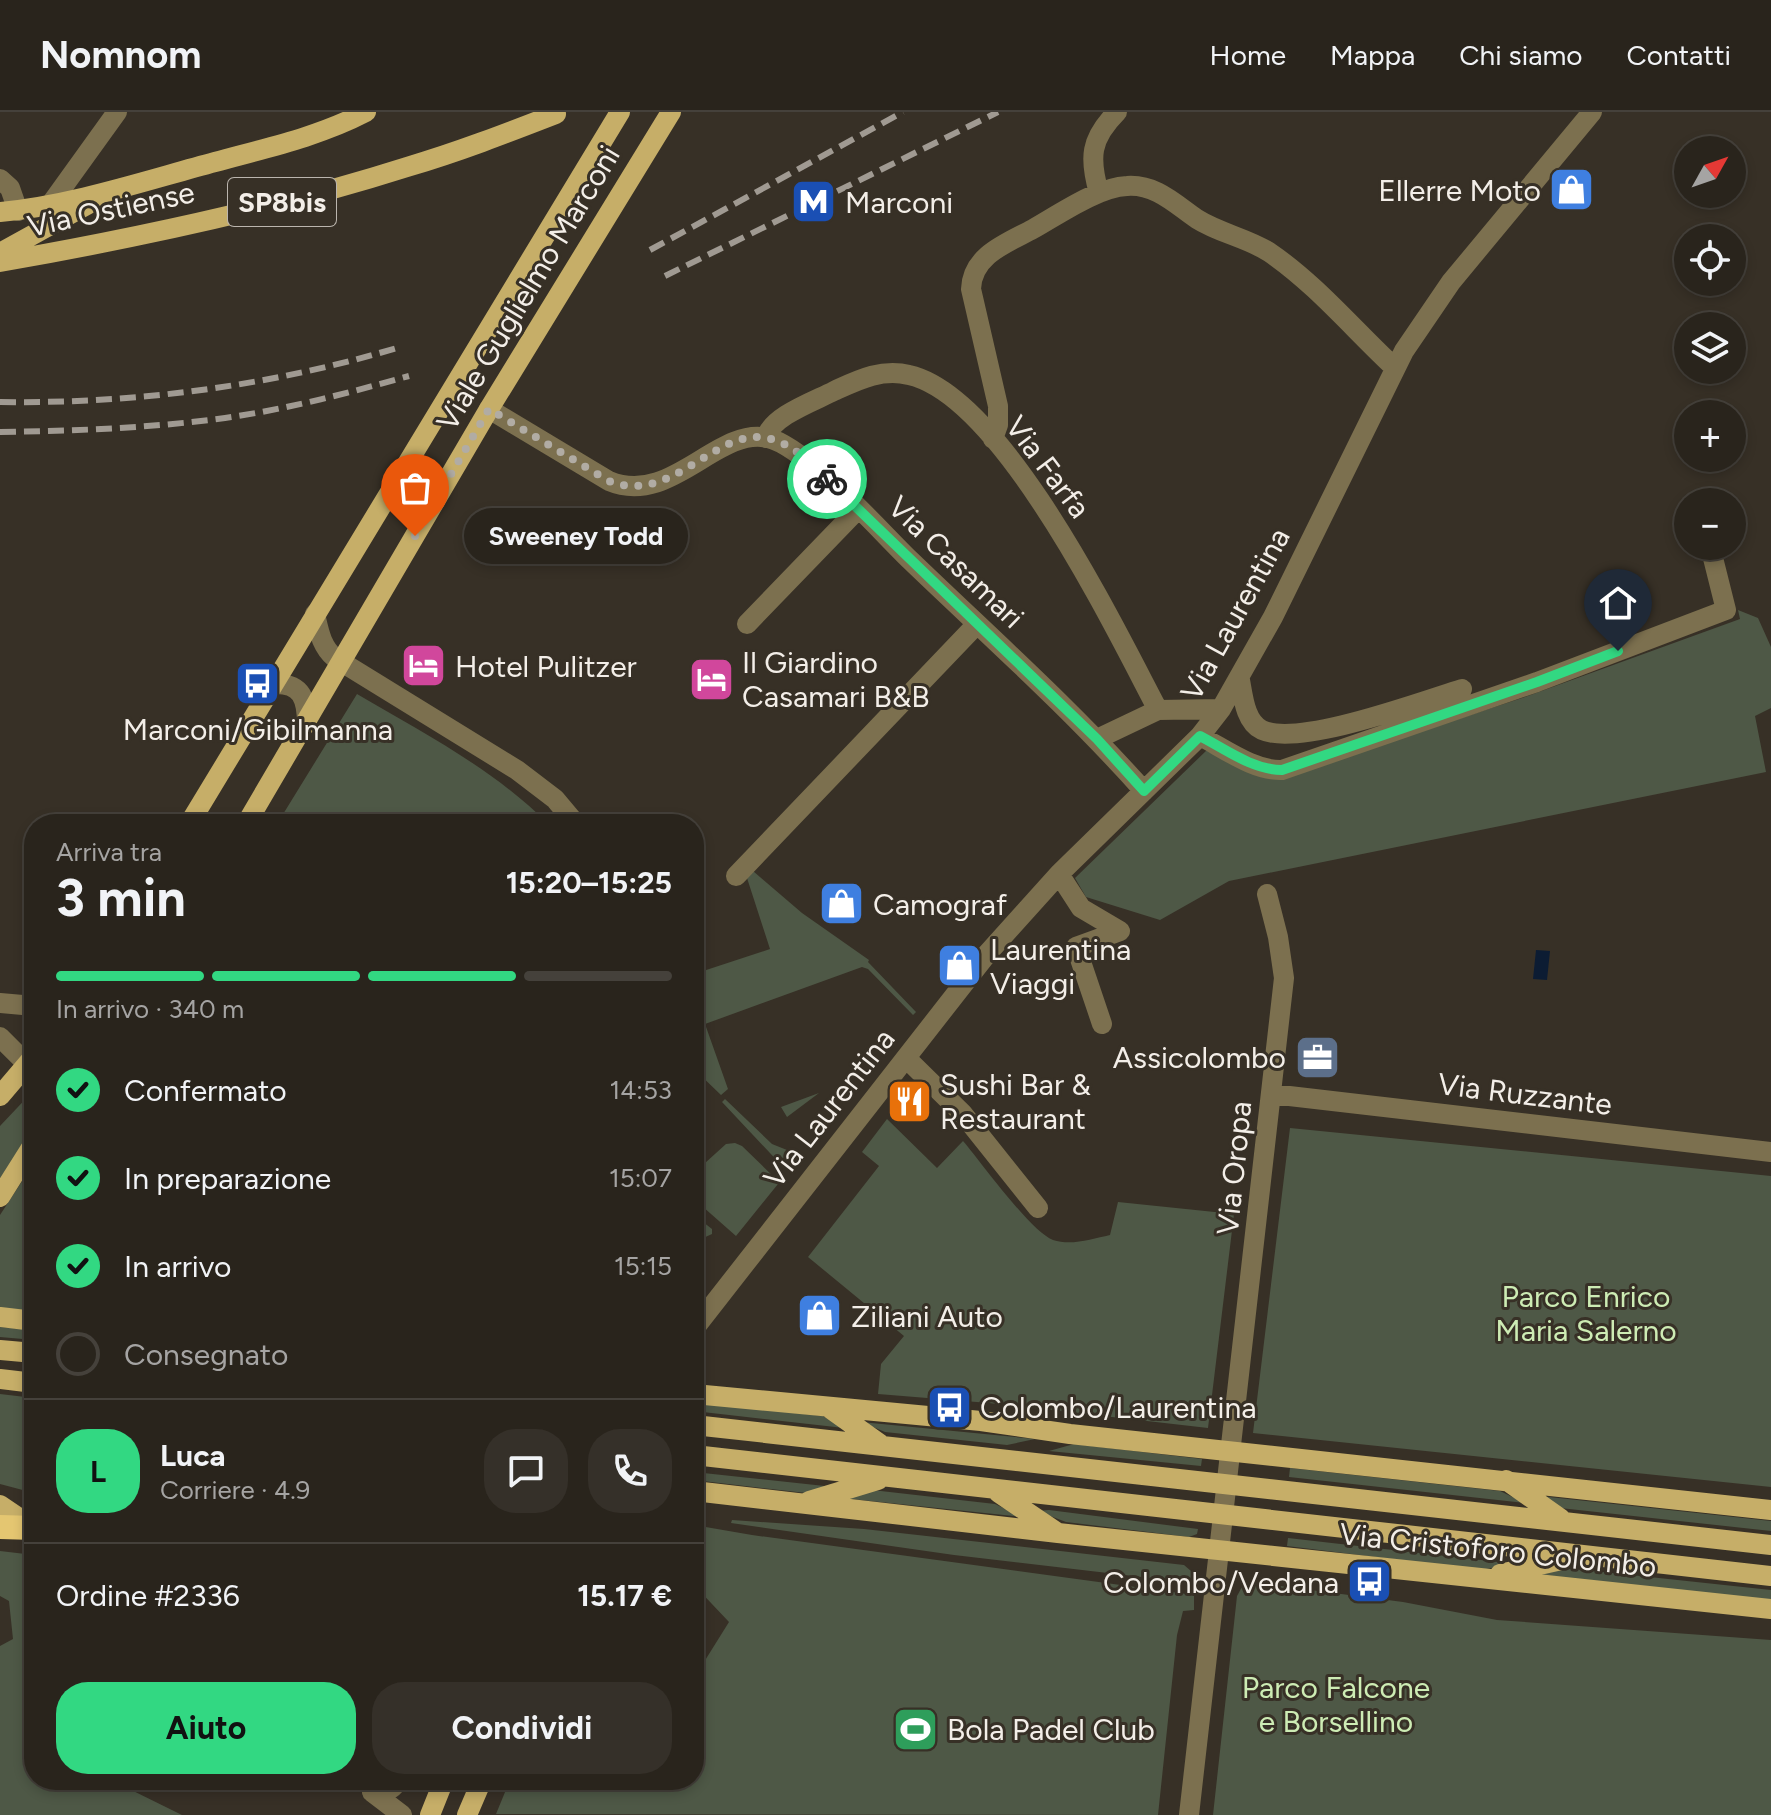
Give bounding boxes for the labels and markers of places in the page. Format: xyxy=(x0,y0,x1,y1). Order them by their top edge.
shop icon: Ellerre Moto xyxy=(1548,166,1596,214)
place label: Ellerre Moto xyxy=(1378,172,1541,209)
metro station icon: Marconi xyxy=(790,178,838,226)
place label: Marconi xyxy=(845,184,953,221)
pin xyxy=(381,454,449,536)
callout: Sweeney Todd xyxy=(463,508,687,564)
pin xyxy=(1584,569,1652,651)
hotel icon: Hotel Pulitzer xyxy=(400,642,448,690)
place label: Il Giardino Casamari B&B xyxy=(742,644,930,715)
place label: Hotel Pulitzer xyxy=(455,648,637,685)
hotel icon: Il Giardino Casamari B&B xyxy=(687,655,735,703)
bus stop icon: Marconi/Gibilmanna xyxy=(234,659,282,707)
place label: Marconi/Gibilmanna xyxy=(123,711,393,748)
shop icon: Camograf xyxy=(818,880,866,928)
place label: Camograf xyxy=(873,886,1007,923)
place label: Laurentina Viaggi xyxy=(990,931,1131,1002)
shop icon: Laurentina Viaggi xyxy=(935,942,983,990)
office icon: Assicolombo xyxy=(1293,1033,1341,1081)
place label: Assicolombo xyxy=(1113,1039,1286,1076)
place label: Sushi Bar & Restaurant xyxy=(940,1066,1091,1137)
restaurant icon: Sushi Bar & Restaurant xyxy=(885,1077,933,1125)
shop icon: Ziliani Auto xyxy=(796,1292,844,1340)
place label: Ziliani Auto xyxy=(851,1298,1003,1335)
bus stop icon: Colombo/Laurentina xyxy=(925,1383,973,1431)
place label: Colombo/Laurentina xyxy=(980,1389,1256,1426)
bus stop icon: Colombo/Vedana xyxy=(1346,1558,1394,1606)
place label: Colombo/Vedana xyxy=(1103,1564,1339,1601)
sports icon: Bola Padel Club xyxy=(892,1705,940,1753)
place label: Bola Padel Club xyxy=(947,1711,1155,1748)

